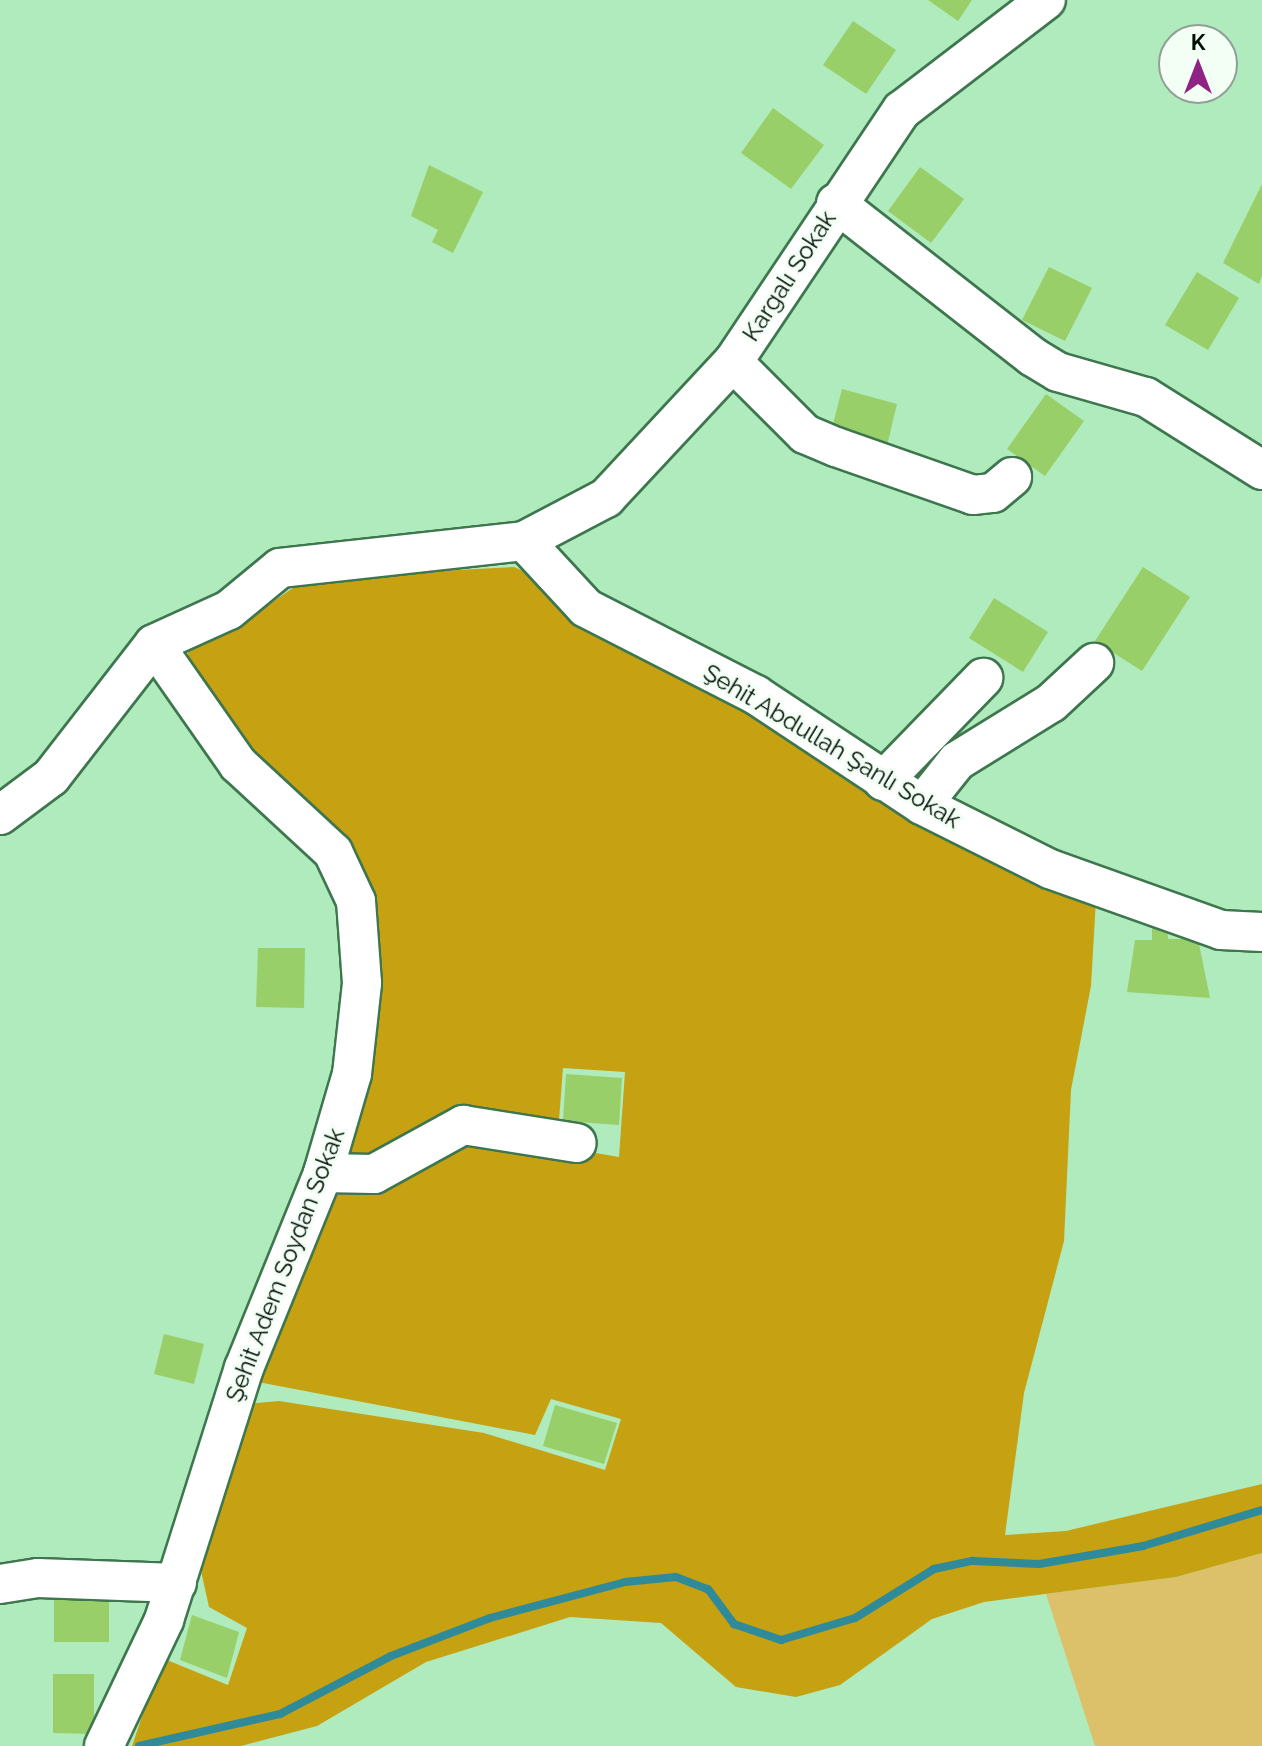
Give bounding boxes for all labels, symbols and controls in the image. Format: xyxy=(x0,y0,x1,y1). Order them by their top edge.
north arrow xyxy=(1158,24,1238,104)
text: K xyxy=(1191,29,1205,55)
street label: Kargalı Sokak xyxy=(736,205,842,347)
street label: Şehit Abdullah Şanlı Sokak xyxy=(698,658,966,834)
street label: Şehit Adem Soydan Sokak xyxy=(219,1124,351,1406)

